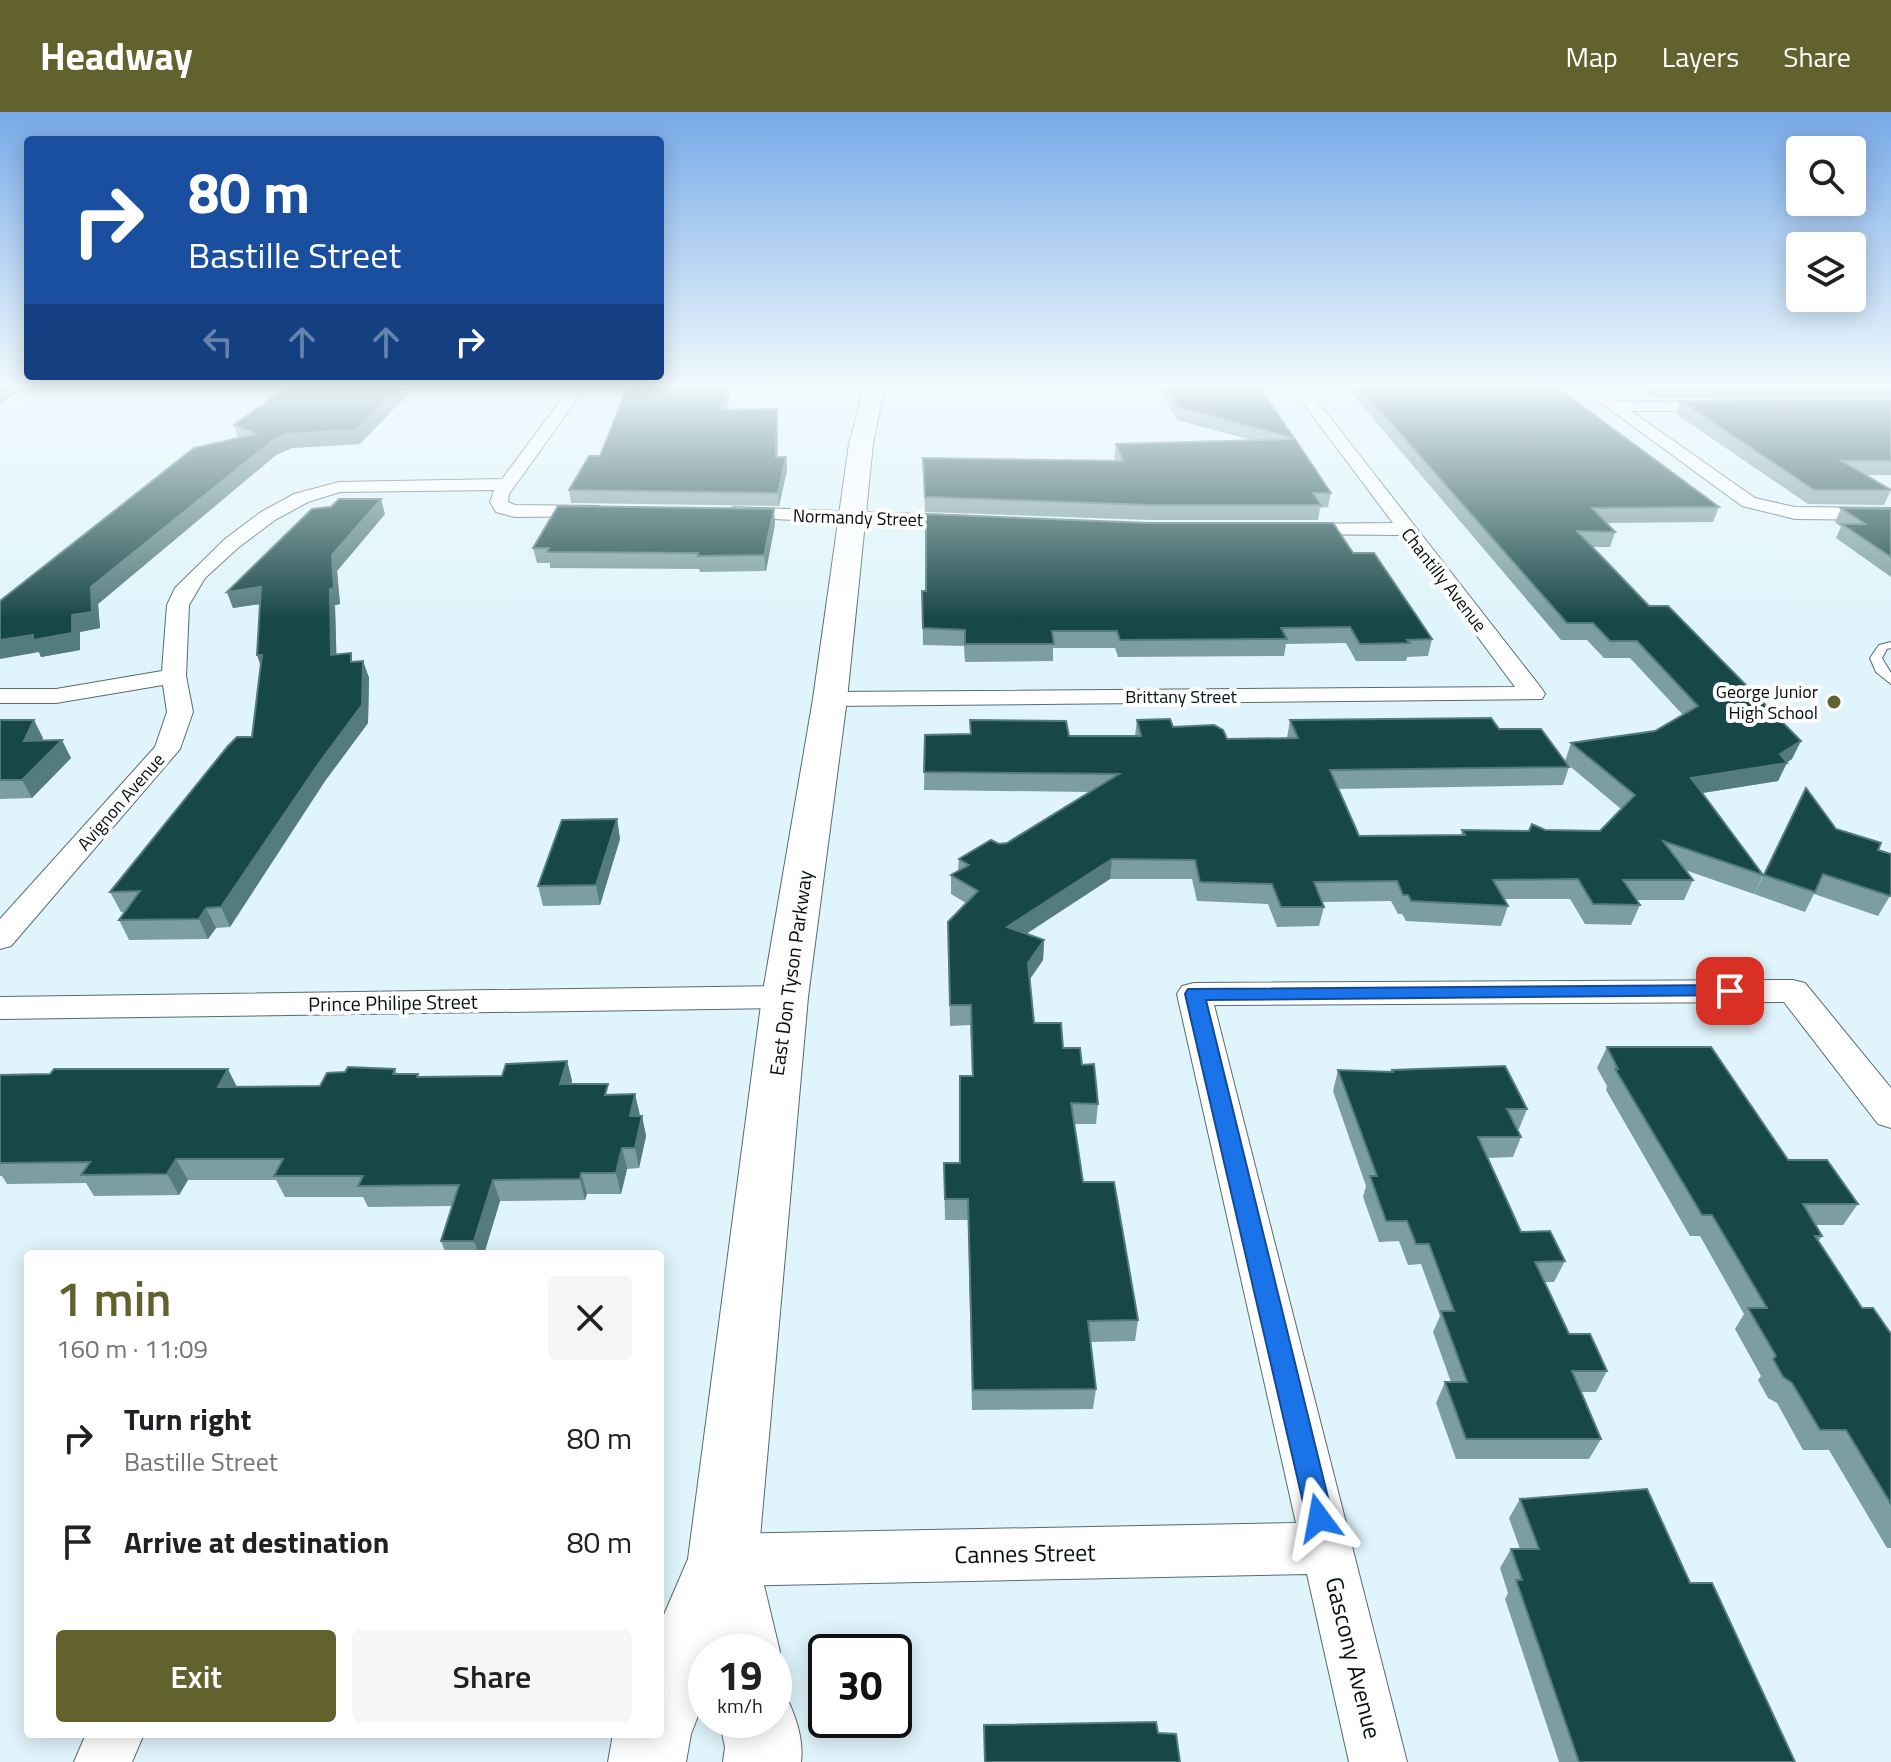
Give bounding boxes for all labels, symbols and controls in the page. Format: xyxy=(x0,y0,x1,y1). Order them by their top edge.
text: Headway xyxy=(40,27,193,85)
text: Map xyxy=(1565,35,1618,78)
text: Layers xyxy=(1662,35,1739,78)
text: Share xyxy=(1783,35,1851,78)
map controls xyxy=(1786,136,1866,312)
button: search xyxy=(1786,136,1866,216)
text: 80 m xyxy=(188,150,310,235)
icon: right xyxy=(56,168,160,272)
text: Bastille Street xyxy=(188,227,401,282)
button: layers xyxy=(1786,232,1866,312)
icon: left xyxy=(196,320,240,364)
icon: ahead xyxy=(280,320,324,364)
icon: ahead xyxy=(364,320,408,364)
icon: right xyxy=(448,320,492,364)
street label: Normandy Street xyxy=(793,502,924,533)
street label: Chantilly Avenue xyxy=(1395,522,1494,638)
place label: George Junior High School xyxy=(1716,678,1818,726)
street label: Brittany Street xyxy=(1125,683,1237,710)
marker: George Junior High School xyxy=(1825,693,1843,711)
street label: Avignon Avenue xyxy=(71,747,171,856)
street label: East Don Tyson Parkway xyxy=(761,868,820,1078)
pin xyxy=(1696,957,1764,1025)
icon: arrive xyxy=(1708,969,1752,1013)
street label: Prince Philipe Street xyxy=(308,986,478,1019)
text: 1 min xyxy=(56,1262,171,1335)
button: close xyxy=(548,1276,632,1360)
text: 160 m · 11:09 xyxy=(56,1329,208,1368)
text: Turn right xyxy=(124,1396,252,1442)
text: 80 m xyxy=(567,1415,632,1461)
icon: right xyxy=(56,1416,100,1460)
text: Bastille Street xyxy=(124,1442,278,1481)
position arrow xyxy=(1277,1476,1361,1560)
text: Arrive at destination xyxy=(124,1519,389,1565)
text: 80 m xyxy=(567,1519,632,1565)
icon: arrive xyxy=(56,1520,100,1564)
street label: Cannes Street xyxy=(954,1534,1097,1572)
street label: Gascony Avenue xyxy=(1316,1573,1391,1742)
button: Exit xyxy=(56,1630,336,1722)
button: Share xyxy=(352,1630,632,1722)
speed limit sign: 30 xyxy=(808,1634,912,1738)
text: 19 xyxy=(718,1645,762,1706)
text: km/h xyxy=(717,1690,763,1721)

